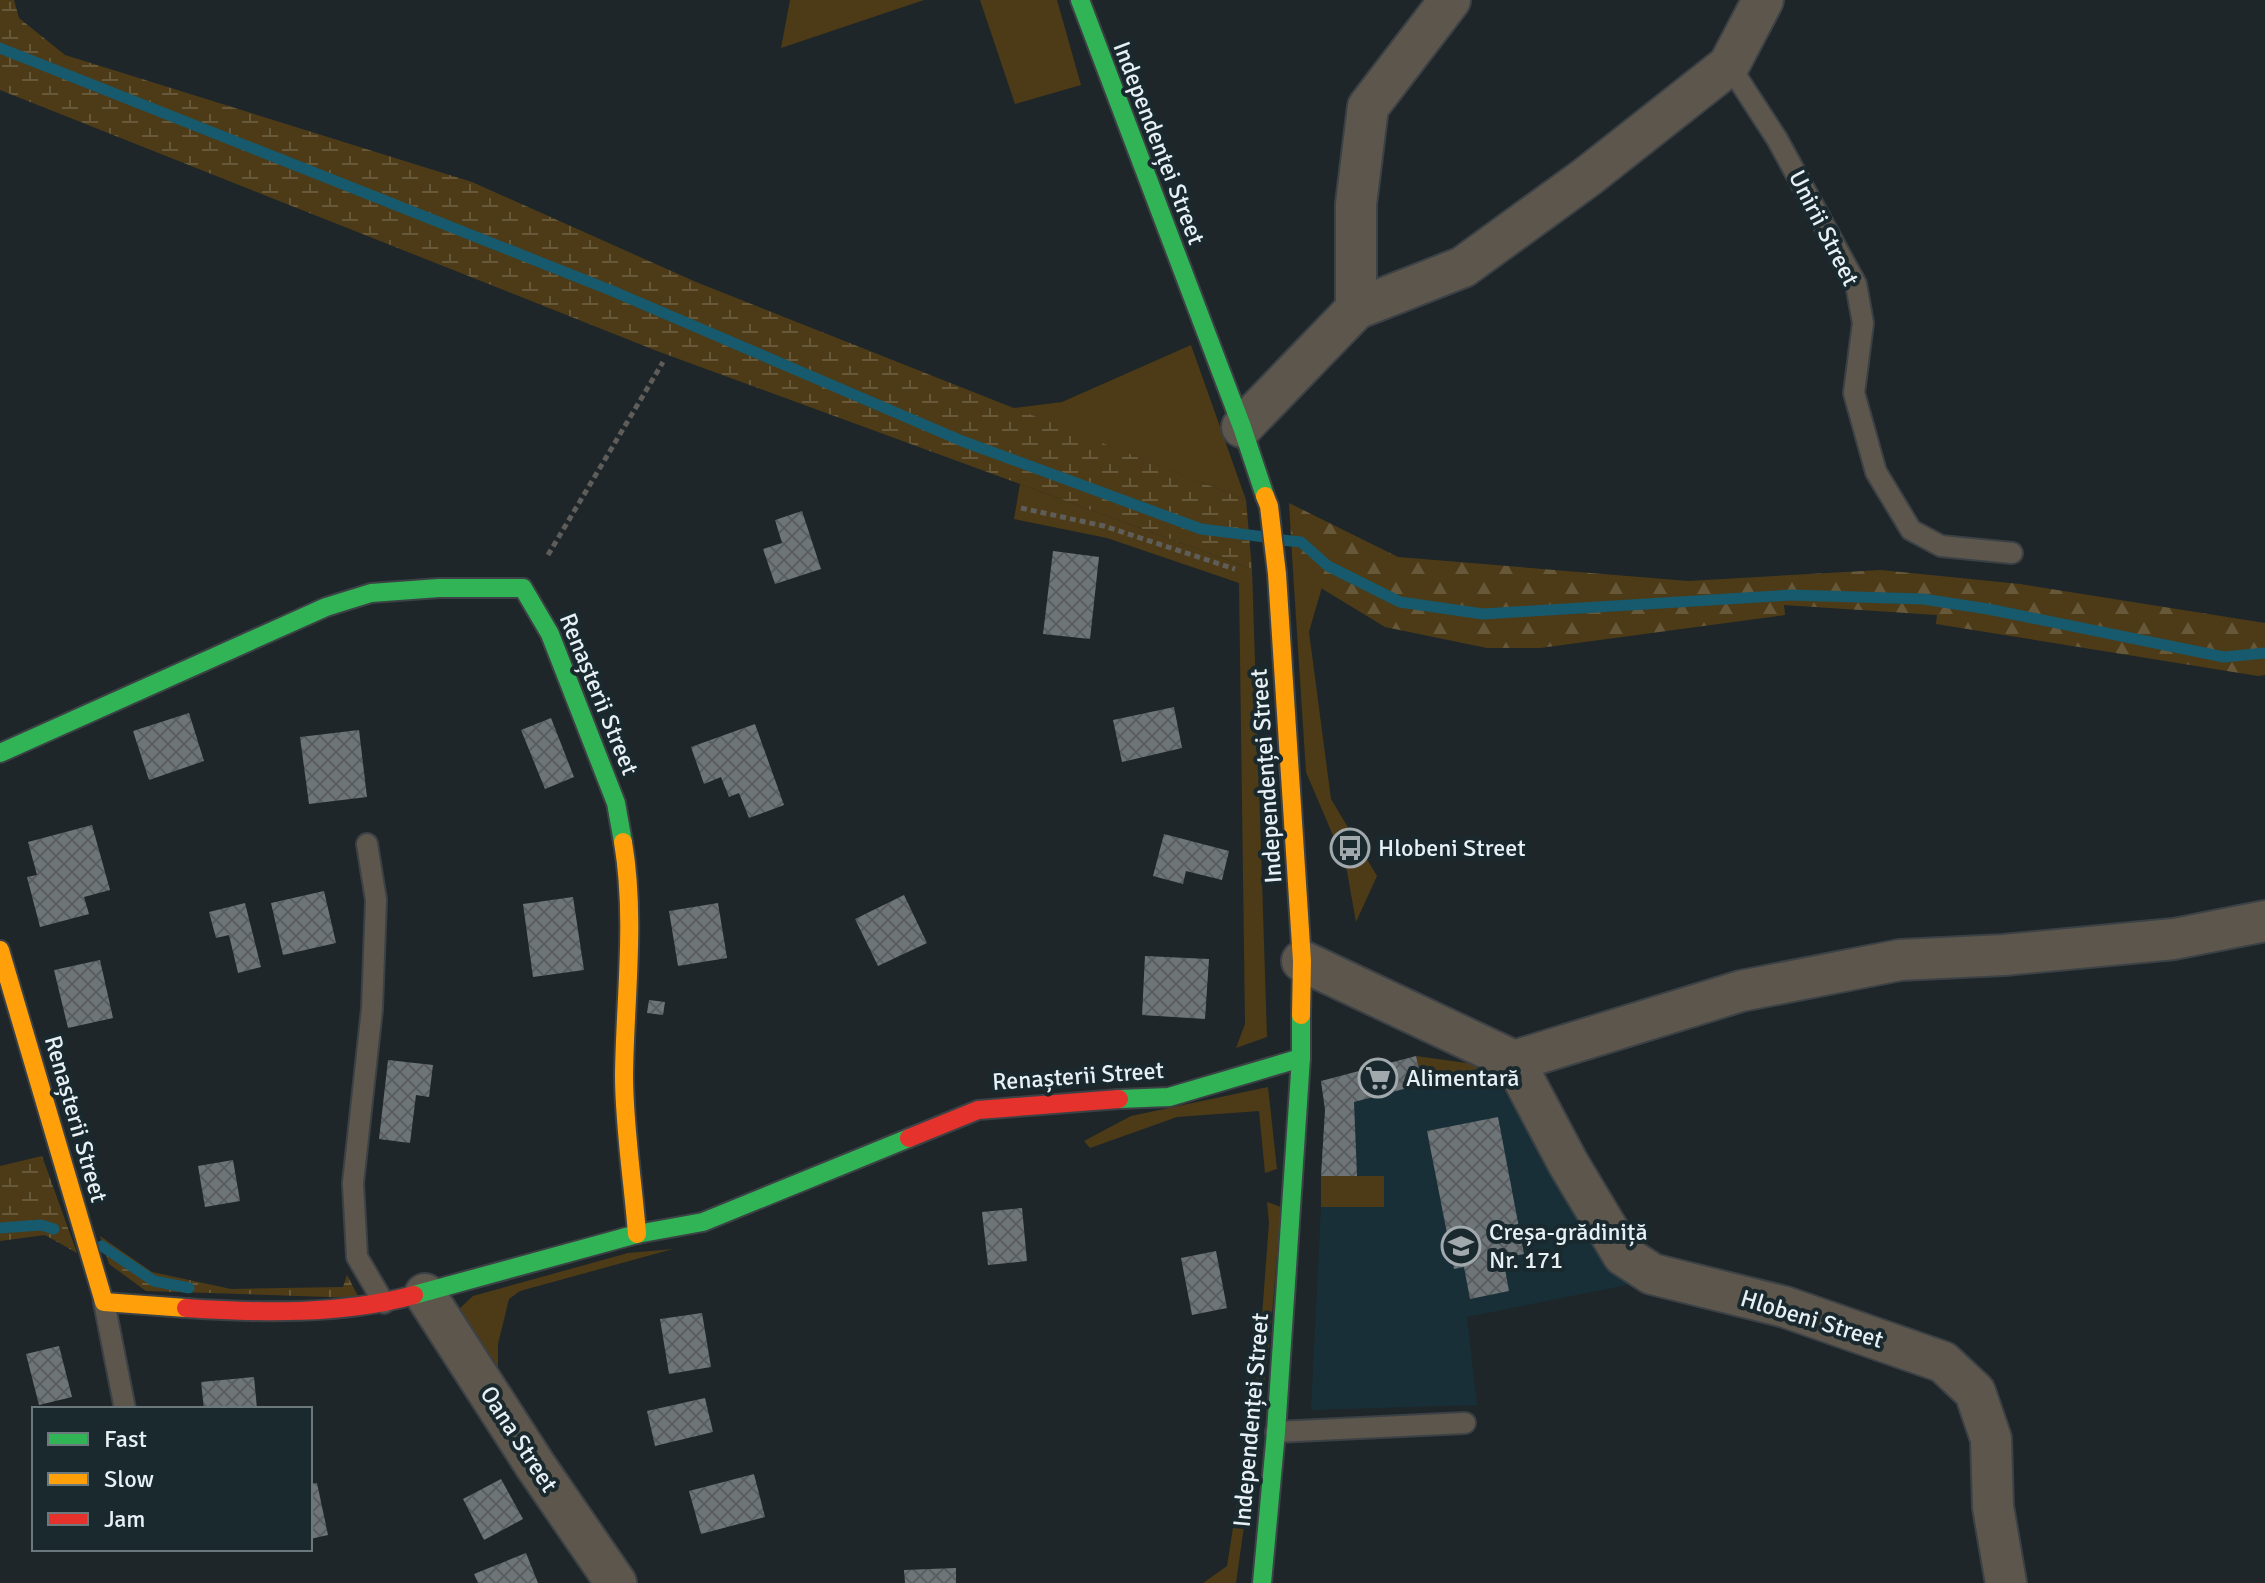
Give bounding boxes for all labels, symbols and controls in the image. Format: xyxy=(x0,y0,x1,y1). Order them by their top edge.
street label: Independenței Street xyxy=(1106,37,1212,249)
street label: Unirii Street xyxy=(1782,165,1866,291)
street label: Renașterii Street xyxy=(553,609,645,779)
street label: Independenței Street xyxy=(1244,668,1288,884)
bus stop icon: Hlobeni Street xyxy=(1329,827,1371,869)
place label: Hlobeni Street xyxy=(1378,833,1526,863)
street label: Renașterii Street xyxy=(38,1032,114,1206)
street label: Renașterii Street xyxy=(991,1055,1165,1097)
supermarket icon: Alimentară xyxy=(1357,1057,1399,1099)
place label: Alimentară xyxy=(1406,1063,1520,1093)
place label: Creșa-grădiniță Nr. 171 xyxy=(1489,1217,1648,1275)
school or university icon: Creșa-grădiniță Nr. 171 xyxy=(1440,1225,1482,1267)
street label: Hlobeni Street xyxy=(1737,1283,1887,1355)
street label: Independenței Street xyxy=(1227,1312,1275,1528)
street label: Oana Street xyxy=(474,1380,564,1498)
legend xyxy=(32,1407,312,1551)
text: Fast xyxy=(104,1424,147,1454)
text: Slow xyxy=(104,1464,154,1494)
text: Jam xyxy=(104,1504,145,1534)

